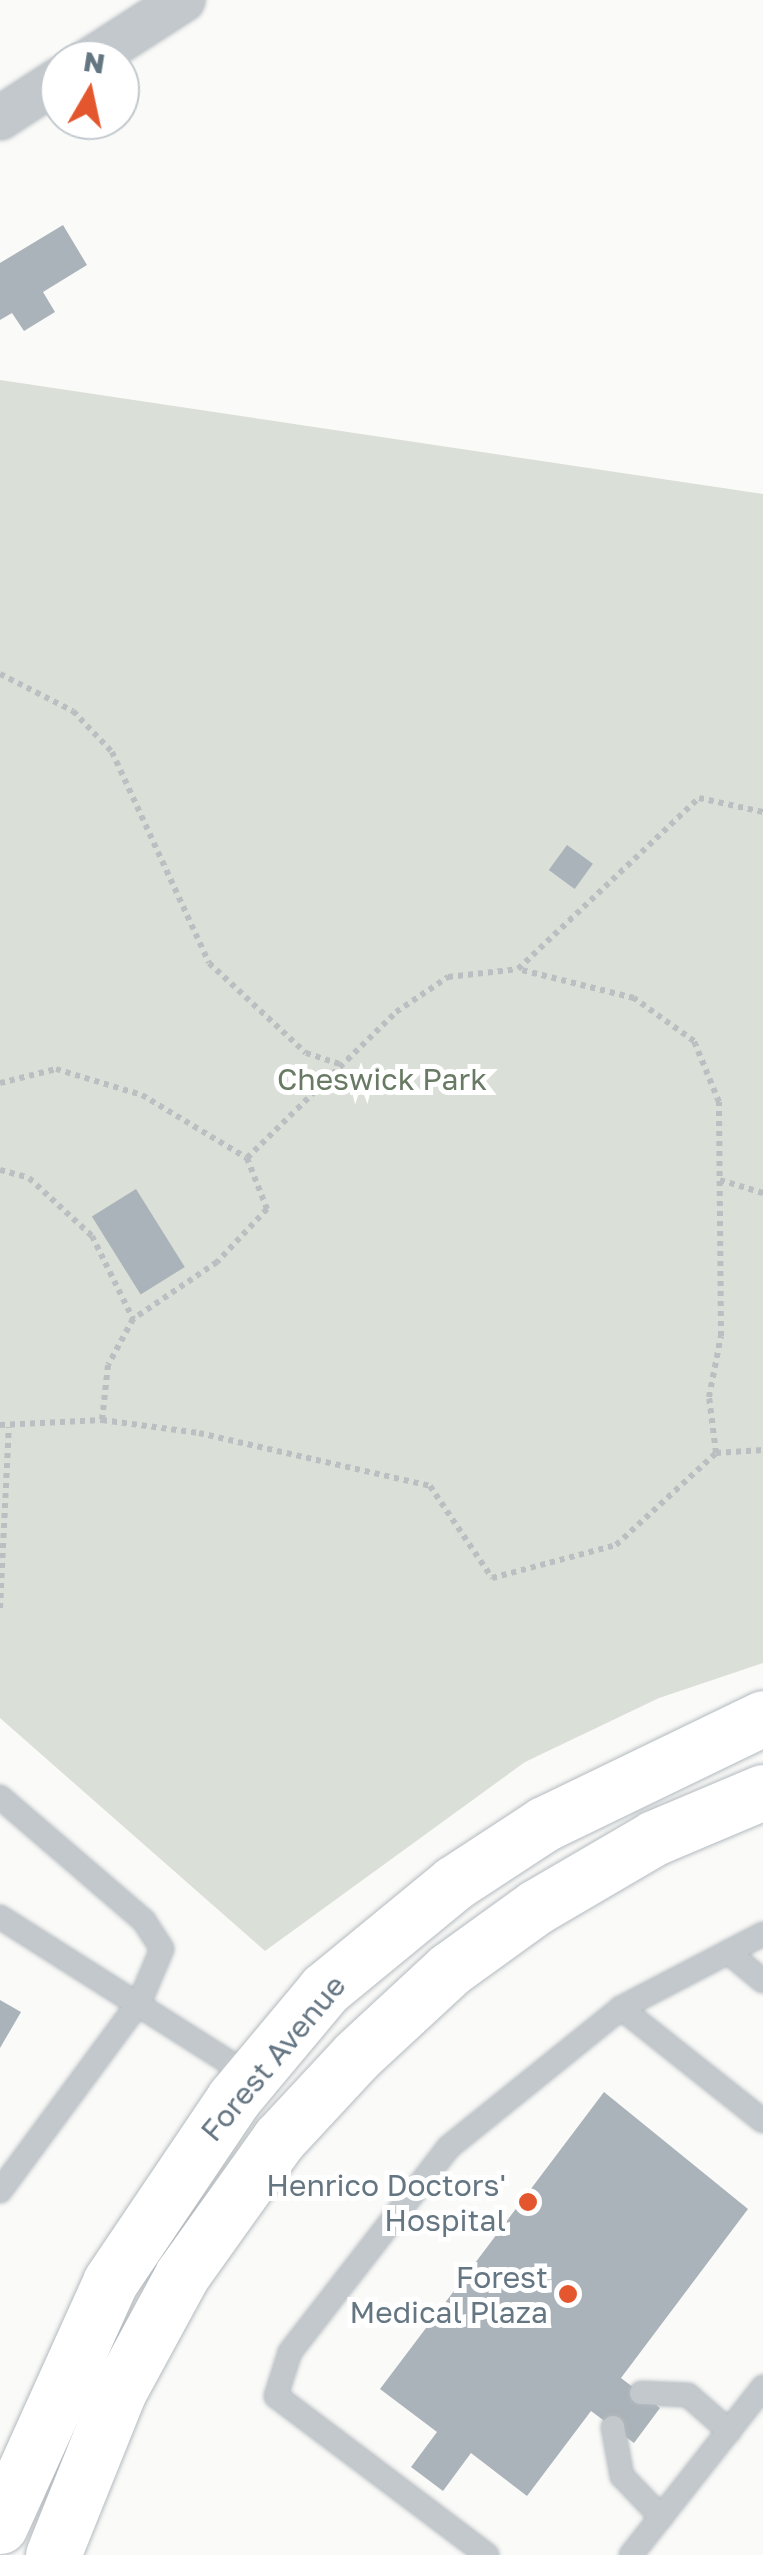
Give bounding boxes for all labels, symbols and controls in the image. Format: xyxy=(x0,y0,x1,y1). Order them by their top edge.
north arrow xyxy=(40,40,140,140)
text: N xyxy=(81,44,108,80)
park label: Cheswick Park xyxy=(277,1061,487,1097)
street label: Forest Avenue xyxy=(193,1968,353,2148)
place label: Henrico Doctors' Hospital xyxy=(266,2167,506,2238)
marker: Henrico Doctors' Hospital xyxy=(515,2189,541,2215)
place label: Forest Medical Plaza xyxy=(349,2259,548,2330)
marker: Forest Medical Plaza xyxy=(557,2283,579,2305)

